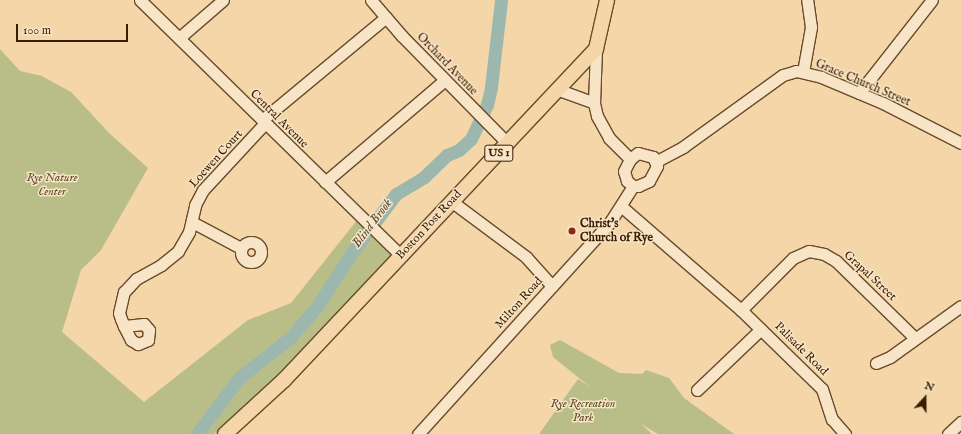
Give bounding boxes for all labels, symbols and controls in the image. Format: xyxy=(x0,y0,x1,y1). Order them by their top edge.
scale bar xyxy=(18,16,130,42)
text: 100 m xyxy=(23,23,51,38)
street label: Orchard Avenue xyxy=(414,30,480,98)
street label: Grace Church Street xyxy=(813,56,913,110)
street label: Central Avenue xyxy=(247,87,311,151)
street label: Loewen Court xyxy=(186,127,246,191)
road number: US 1 xyxy=(484,144,514,162)
park label: Rye Nature Center xyxy=(26,171,78,199)
street label: Boston Post Road xyxy=(393,187,465,263)
water label: Blind Brook xyxy=(350,197,396,251)
place label: Christ's Church of Rye xyxy=(580,217,653,245)
marker: Christ's Church of Rye xyxy=(567,226,577,236)
street label: Grapal Street xyxy=(841,248,899,304)
street label: Milton Road xyxy=(492,274,546,332)
street label: Palisade Road xyxy=(771,319,831,379)
north arrow xyxy=(905,378,945,418)
text: N xyxy=(922,379,936,395)
park label: Rye Recreation Park xyxy=(551,397,615,425)

